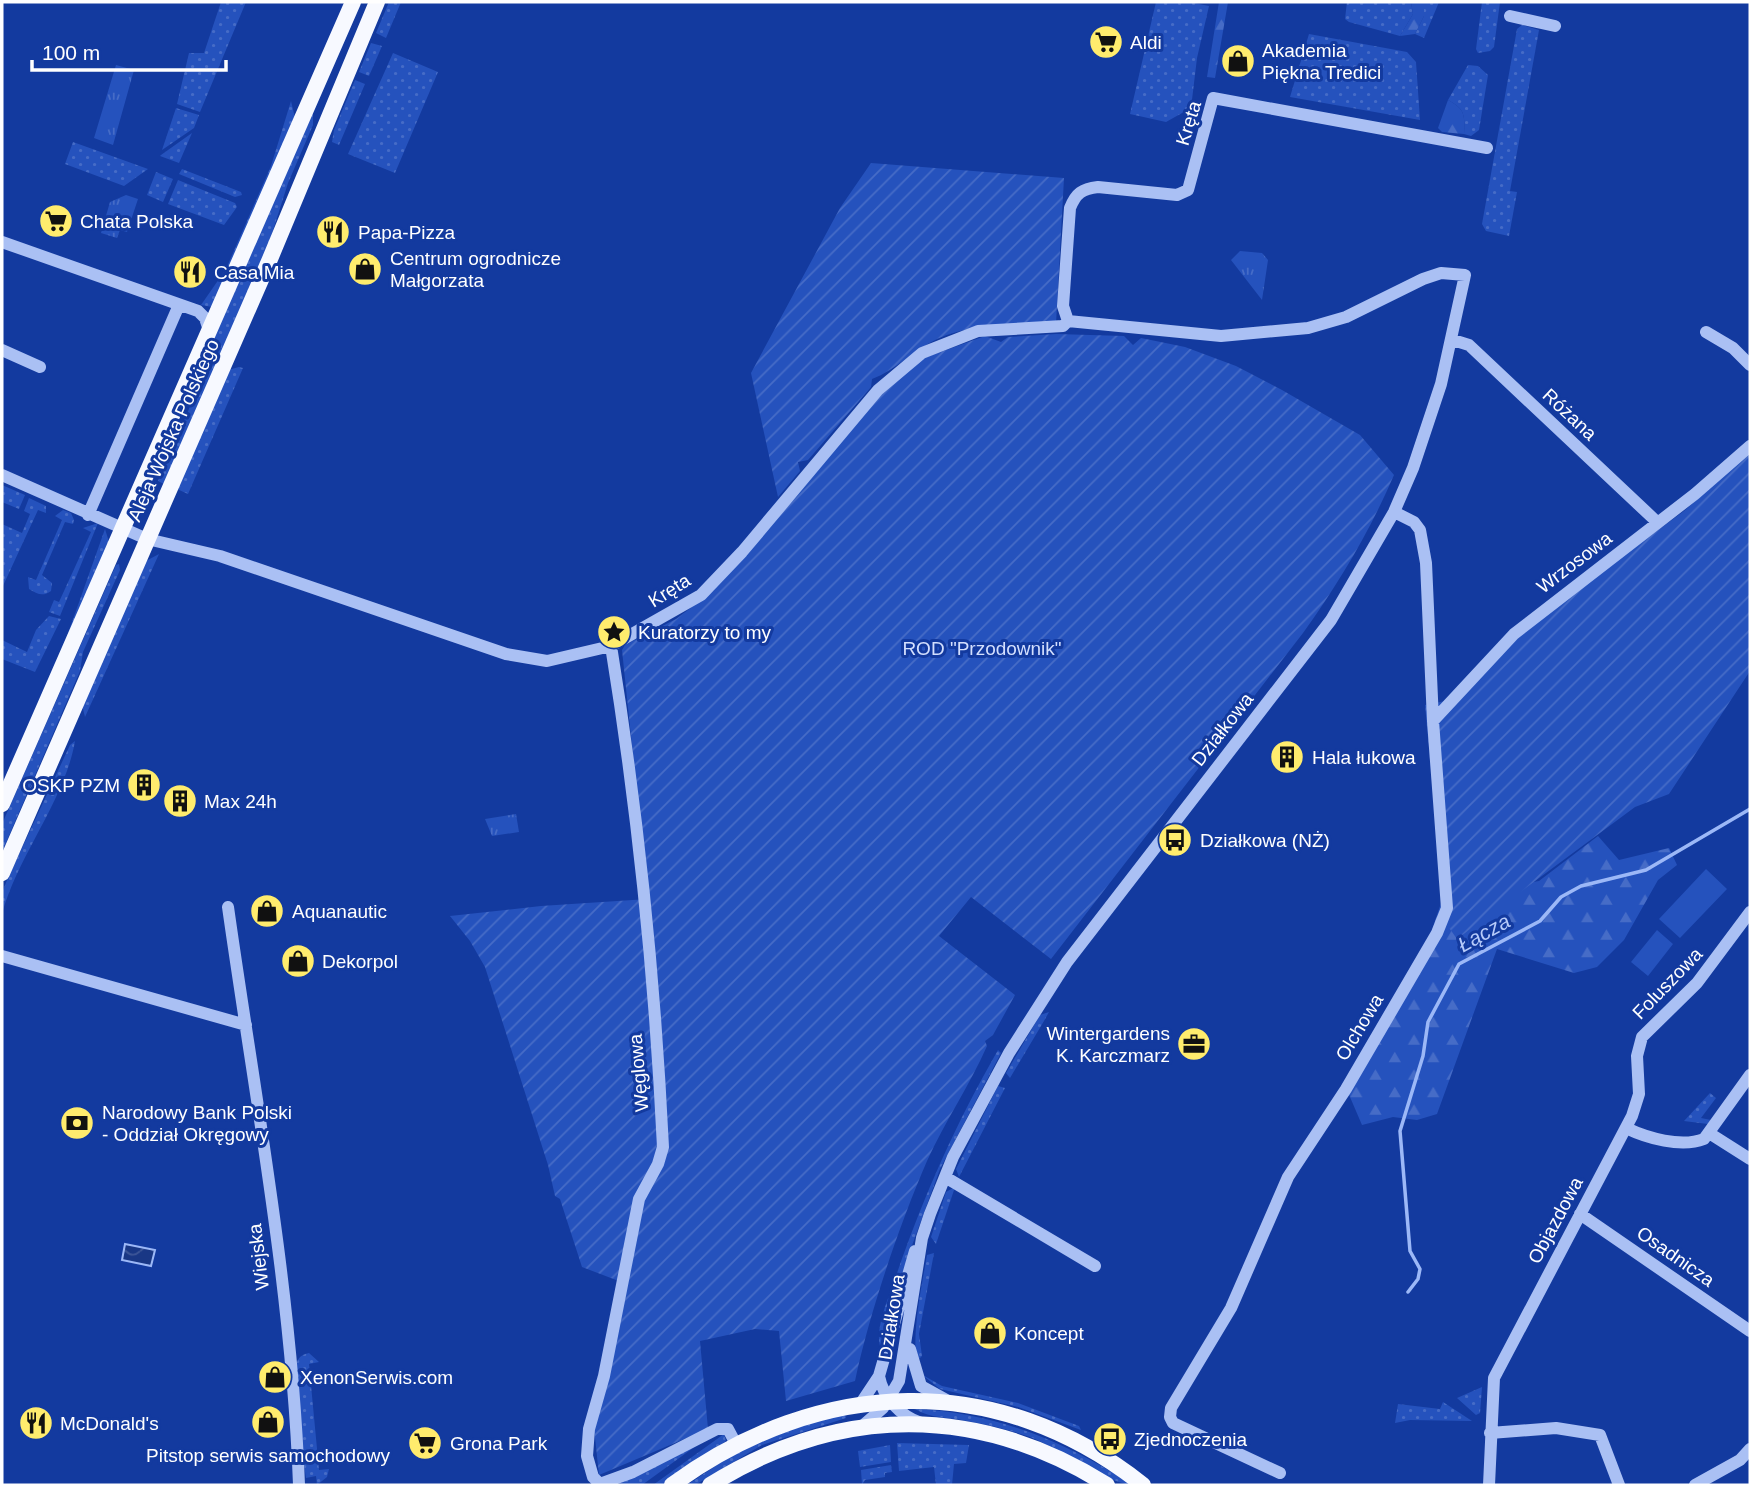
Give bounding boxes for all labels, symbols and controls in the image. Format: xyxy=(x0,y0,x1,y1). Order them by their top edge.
supermarket icon: Aldi xyxy=(1087,23,1125,61)
scale bar xyxy=(32,28,226,72)
place label: Aldi xyxy=(1130,32,1162,53)
place label: Akademia Piękna Tredici xyxy=(1262,40,1381,83)
text: 100 m xyxy=(42,41,100,64)
shop icon: Akademia Piękna Tredici xyxy=(1219,42,1257,80)
street label: Kręta xyxy=(1172,98,1205,148)
supermarket icon: Chata Polska xyxy=(37,202,75,240)
place label: Chata Polska xyxy=(80,211,193,232)
restaurant icon: Papa-Pizza xyxy=(314,213,352,251)
place label: Papa-Pizza xyxy=(358,222,456,243)
place label: Centrum ogrodnicze Małgorzata xyxy=(390,248,561,291)
shop icon: Centrum ogrodnicze Małgorzata xyxy=(346,250,384,288)
restaurant icon: Casa Mia xyxy=(171,253,209,291)
place label: Casa Mia xyxy=(214,262,295,283)
street label: Aleja Wojska Polskiego xyxy=(124,336,223,525)
street label: Różana xyxy=(1539,384,1601,445)
street label: Wrzosowa xyxy=(1533,527,1616,597)
street label: Kręta xyxy=(644,569,694,611)
place icon: Kuratorzy to my xyxy=(595,613,633,651)
place label: Kuratorzy to my xyxy=(638,622,772,643)
park label: ROD "Przodownik" xyxy=(902,638,1062,659)
street label: Działkowa xyxy=(1187,688,1258,770)
building icon: Hala łukowa xyxy=(1268,738,1306,776)
place label: Hala łukowa xyxy=(1312,747,1416,768)
building icon: OSKP PZM xyxy=(125,766,163,804)
place label: OSKP PZM xyxy=(22,775,120,796)
building icon: Max 24h xyxy=(161,782,199,820)
place label: Max 24h xyxy=(204,791,277,812)
bus stop icon: Działkowa (NŻ) xyxy=(1156,821,1194,859)
place label: Działkowa (NŻ) xyxy=(1200,830,1330,851)
shop icon: Aquanautic xyxy=(248,892,286,930)
place label: Aquanautic xyxy=(292,901,387,922)
water label: Łącza xyxy=(1454,909,1514,956)
shop icon: Dekorpol xyxy=(279,942,317,980)
street label: Foluszowa xyxy=(1628,943,1707,1023)
place label: Dekorpol xyxy=(322,951,398,972)
street label: Olchowa xyxy=(1331,990,1388,1064)
place label: Wintergardens K. Karczmarz xyxy=(1046,1023,1170,1066)
office icon: Wintergardens K. Karczmarz xyxy=(1175,1025,1213,1063)
street label: Węglowa xyxy=(625,1033,652,1113)
place label: Narodowy Bank Polski - Oddział Okręgowy xyxy=(102,1102,292,1145)
bank icon: Narodowy Bank Polski - Oddział Okręgowy xyxy=(58,1104,96,1142)
street label: Objazdowa xyxy=(1524,1173,1587,1267)
street label: Wiejska xyxy=(244,1222,273,1291)
street label: Osadnicza xyxy=(1633,1222,1719,1291)
street label: Działkowa xyxy=(874,1272,909,1361)
shop icon: Koncept xyxy=(971,1314,1009,1352)
place label: Koncept xyxy=(1014,1323,1084,1344)
shop icon: XenonSerwis.com xyxy=(256,1358,294,1396)
place label: XenonSerwis.com xyxy=(300,1367,453,1388)
shop icon: Pitstop serwis samochodowy xyxy=(249,1403,287,1441)
restaurant icon: McDonald's xyxy=(17,1404,55,1442)
place label: McDonald's xyxy=(60,1413,159,1434)
bus stop icon: Zjednoczenia xyxy=(1091,1420,1129,1458)
supermarket icon: Grona Park xyxy=(406,1424,444,1462)
place label: Zjednoczenia xyxy=(1134,1429,1247,1450)
place label: Grona Park xyxy=(450,1433,548,1454)
place label: Pitstop serwis samochodowy xyxy=(146,1445,390,1466)

